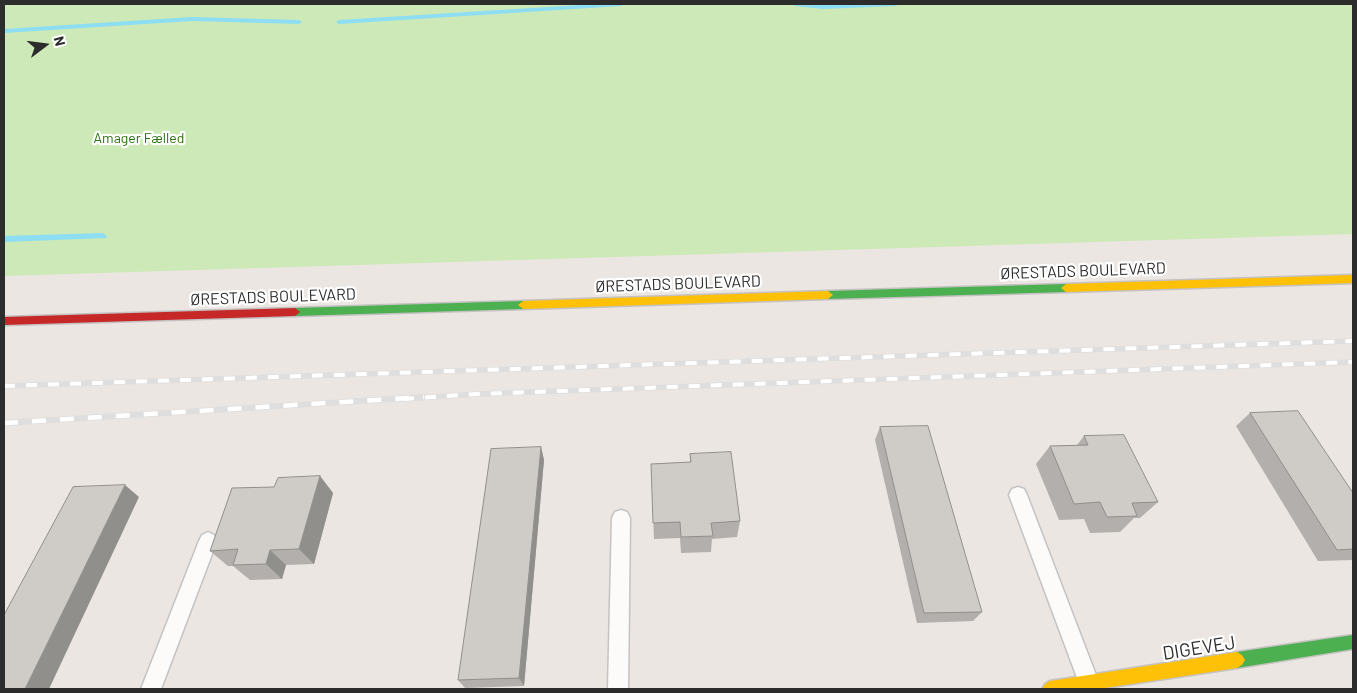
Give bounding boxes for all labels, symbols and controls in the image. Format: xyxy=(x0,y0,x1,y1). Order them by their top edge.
north arrow xyxy=(20,20,70,70)
text: N xyxy=(51,34,69,48)
park label: Amager Fælled xyxy=(94,130,184,146)
street label: ØRESTADS BOULEVARD xyxy=(1000,259,1166,283)
street label: ØRESTADS BOULEVARD xyxy=(595,272,761,296)
street label: ØRESTADS BOULEVARD xyxy=(190,285,356,309)
street label: DIGEVEJ xyxy=(1161,631,1237,665)

